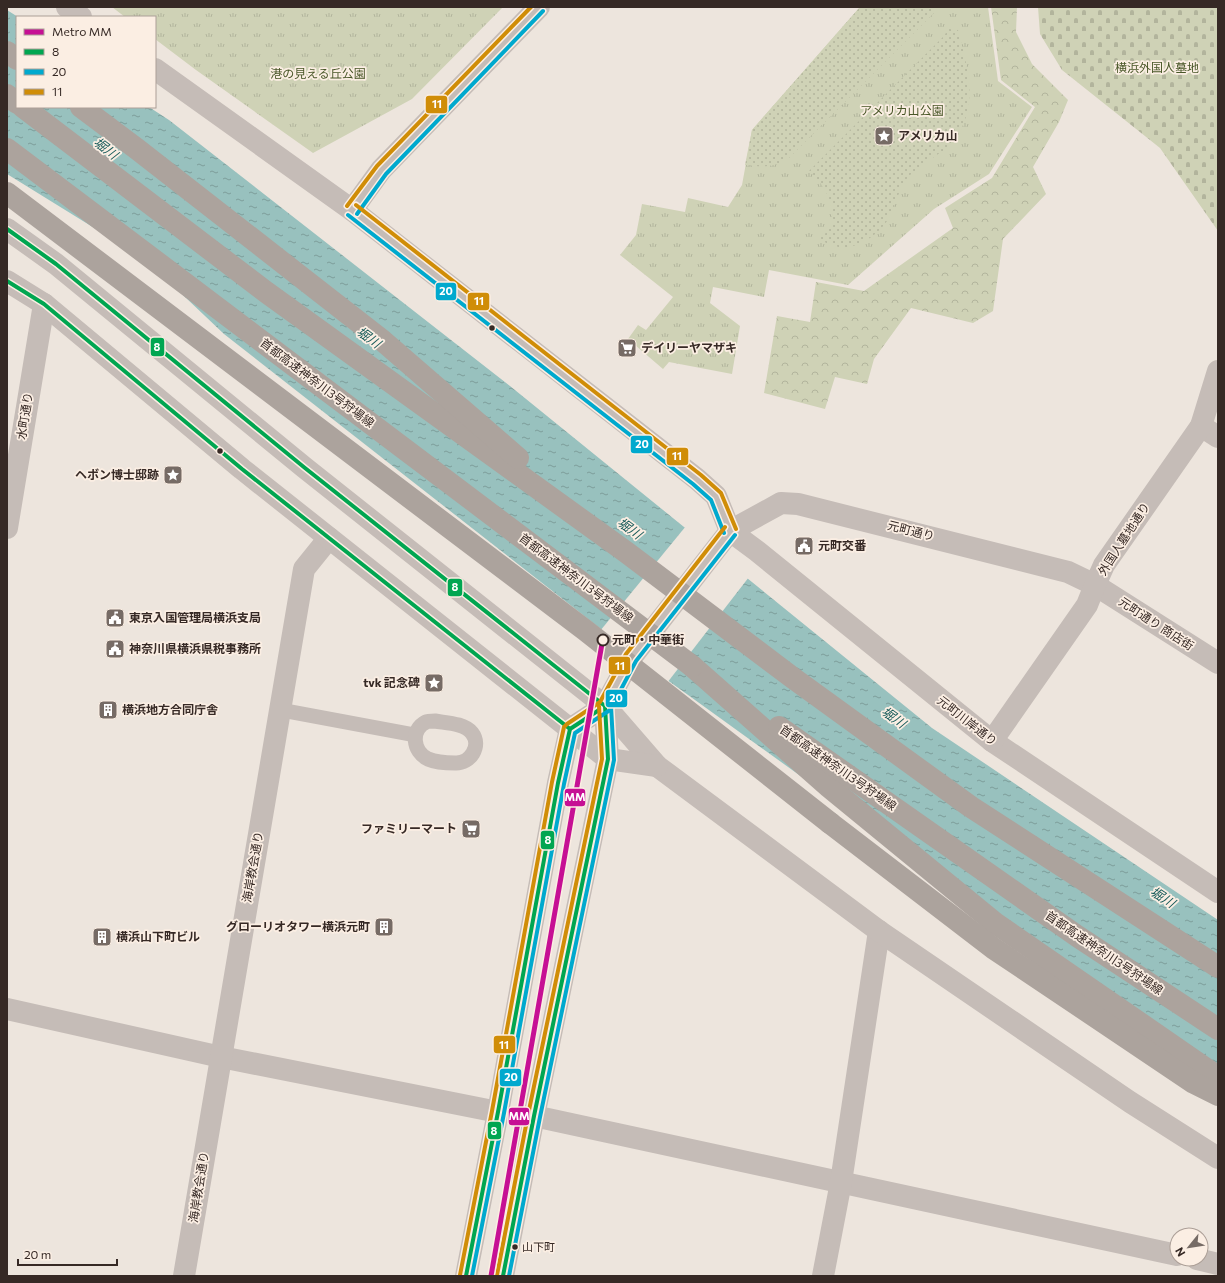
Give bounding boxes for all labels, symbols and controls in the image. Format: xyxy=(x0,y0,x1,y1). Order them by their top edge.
legend xyxy=(16,16,156,108)
text: Metro MM xyxy=(52,24,112,38)
text: 8 xyxy=(52,44,59,58)
park label: 横浜外国人墓地 xyxy=(1115,60,1199,74)
text: 20 xyxy=(52,64,67,78)
park label: 港の見える丘公園 xyxy=(270,66,366,80)
text: 11 xyxy=(52,84,62,98)
line badge: 11 xyxy=(425,95,448,114)
text: 11 xyxy=(432,97,442,110)
park label: アメリカ山公園 xyxy=(860,103,944,117)
place icon: アメリカ山 xyxy=(873,125,895,147)
place label: アメリカ山 xyxy=(898,128,957,142)
water label: 堀川 xyxy=(91,134,123,164)
line badge: 20 xyxy=(435,282,457,301)
text: 20 xyxy=(439,284,453,297)
line badge: 11 xyxy=(467,292,490,311)
text: 11 xyxy=(474,294,484,307)
water label: 堀川 xyxy=(354,323,386,352)
unlabelled marker xyxy=(487,323,497,333)
street label: 首都高速神奈川3号狩場線 xyxy=(258,335,377,430)
line badge: 8 xyxy=(150,337,165,357)
supermarket icon: デイリーヤマザキ xyxy=(616,337,638,359)
text: 8 xyxy=(154,340,161,353)
place label: デイリーヤマザキ xyxy=(641,340,737,354)
street label: 水町通り xyxy=(13,391,35,441)
line badge: 20 xyxy=(630,435,653,454)
text: 20 xyxy=(635,437,649,450)
unlabelled marker xyxy=(215,446,225,456)
line badge: 11 xyxy=(666,447,689,466)
text: 11 xyxy=(672,449,682,462)
place icon: ヘボン博士邸跡 xyxy=(162,464,184,486)
place label: ヘボン博士邸跡 xyxy=(75,467,159,481)
street label: 外国人墓地通り xyxy=(1094,499,1152,577)
water label: 堀川 xyxy=(615,514,647,543)
street label: 元町通り xyxy=(886,517,936,543)
street label: 首都高速神奈川3号狩場線 xyxy=(517,530,636,625)
public building icon: 元町交番 xyxy=(793,535,815,557)
place label: 元町交番 xyxy=(818,538,867,552)
line badge: 8 xyxy=(447,578,463,597)
text: 8 xyxy=(452,580,459,593)
street label: 元町通り 商店街 xyxy=(1117,594,1197,653)
public building icon: 東京入国管理局横浜支局 xyxy=(104,607,126,629)
place label: 東京入国管理局横浜支局 xyxy=(129,610,261,624)
place label: 元町・中華街 xyxy=(612,632,684,646)
marker: 元町・中華街 xyxy=(596,633,610,647)
public building icon: 神奈川県横浜県税事務所 xyxy=(104,638,126,660)
place label: 神奈川県横浜県税事務所 xyxy=(129,641,261,655)
line badge: 11 xyxy=(608,656,631,675)
text: 11 xyxy=(615,659,625,672)
place icon: tvk 記念碑 xyxy=(423,672,445,694)
place label: tvk 記念碑 xyxy=(363,675,420,689)
line badge: 20 xyxy=(605,689,628,708)
text: 20 xyxy=(609,691,623,704)
street label: 元町川岸通り xyxy=(935,693,1000,748)
building icon: 横浜地方合同庁舎 xyxy=(97,699,119,721)
place label: 横浜地方合同庁舎 xyxy=(122,702,218,716)
water label: 堀川 xyxy=(879,703,911,732)
street label: 首都高速神奈川3号狩場線 xyxy=(778,722,899,813)
line badge: MM xyxy=(564,788,586,807)
text: MM xyxy=(564,790,586,803)
supermarket icon: ファミリーマート xyxy=(460,818,482,840)
place label: ファミリーマート xyxy=(361,821,457,835)
street label: 海岸教会通り xyxy=(239,830,265,904)
line badge: 8 xyxy=(540,830,555,850)
text: 8 xyxy=(545,833,552,846)
water label: 堀川 xyxy=(1148,883,1180,912)
street label: 首都高速神奈川3号狩場線 xyxy=(1043,908,1166,997)
building icon: グローリオタワー横浜元町 xyxy=(373,916,395,938)
place label: グローリオタワー横浜元町 xyxy=(226,919,370,933)
building icon: 横浜山下町ビル xyxy=(91,926,113,948)
place label: 横浜山下町ビル xyxy=(116,929,200,943)
line badge: 11 xyxy=(493,1035,516,1054)
text: 11 xyxy=(499,1038,509,1051)
line badge: 20 xyxy=(499,1068,522,1087)
text: 20 xyxy=(504,1070,518,1083)
line badge: MM xyxy=(508,1107,530,1126)
text: MM xyxy=(508,1109,530,1122)
line badge: 8 xyxy=(487,1121,502,1140)
text: 8 xyxy=(491,1124,498,1137)
street label: 海岸教会通り xyxy=(185,1150,211,1224)
north arrow xyxy=(1169,1227,1209,1267)
place label: 山下町 xyxy=(522,1240,555,1253)
scale bar xyxy=(18,1241,117,1267)
marker: 山下町 xyxy=(510,1242,520,1252)
text: N xyxy=(1172,1245,1188,1259)
text: 20 m xyxy=(24,1247,51,1261)

